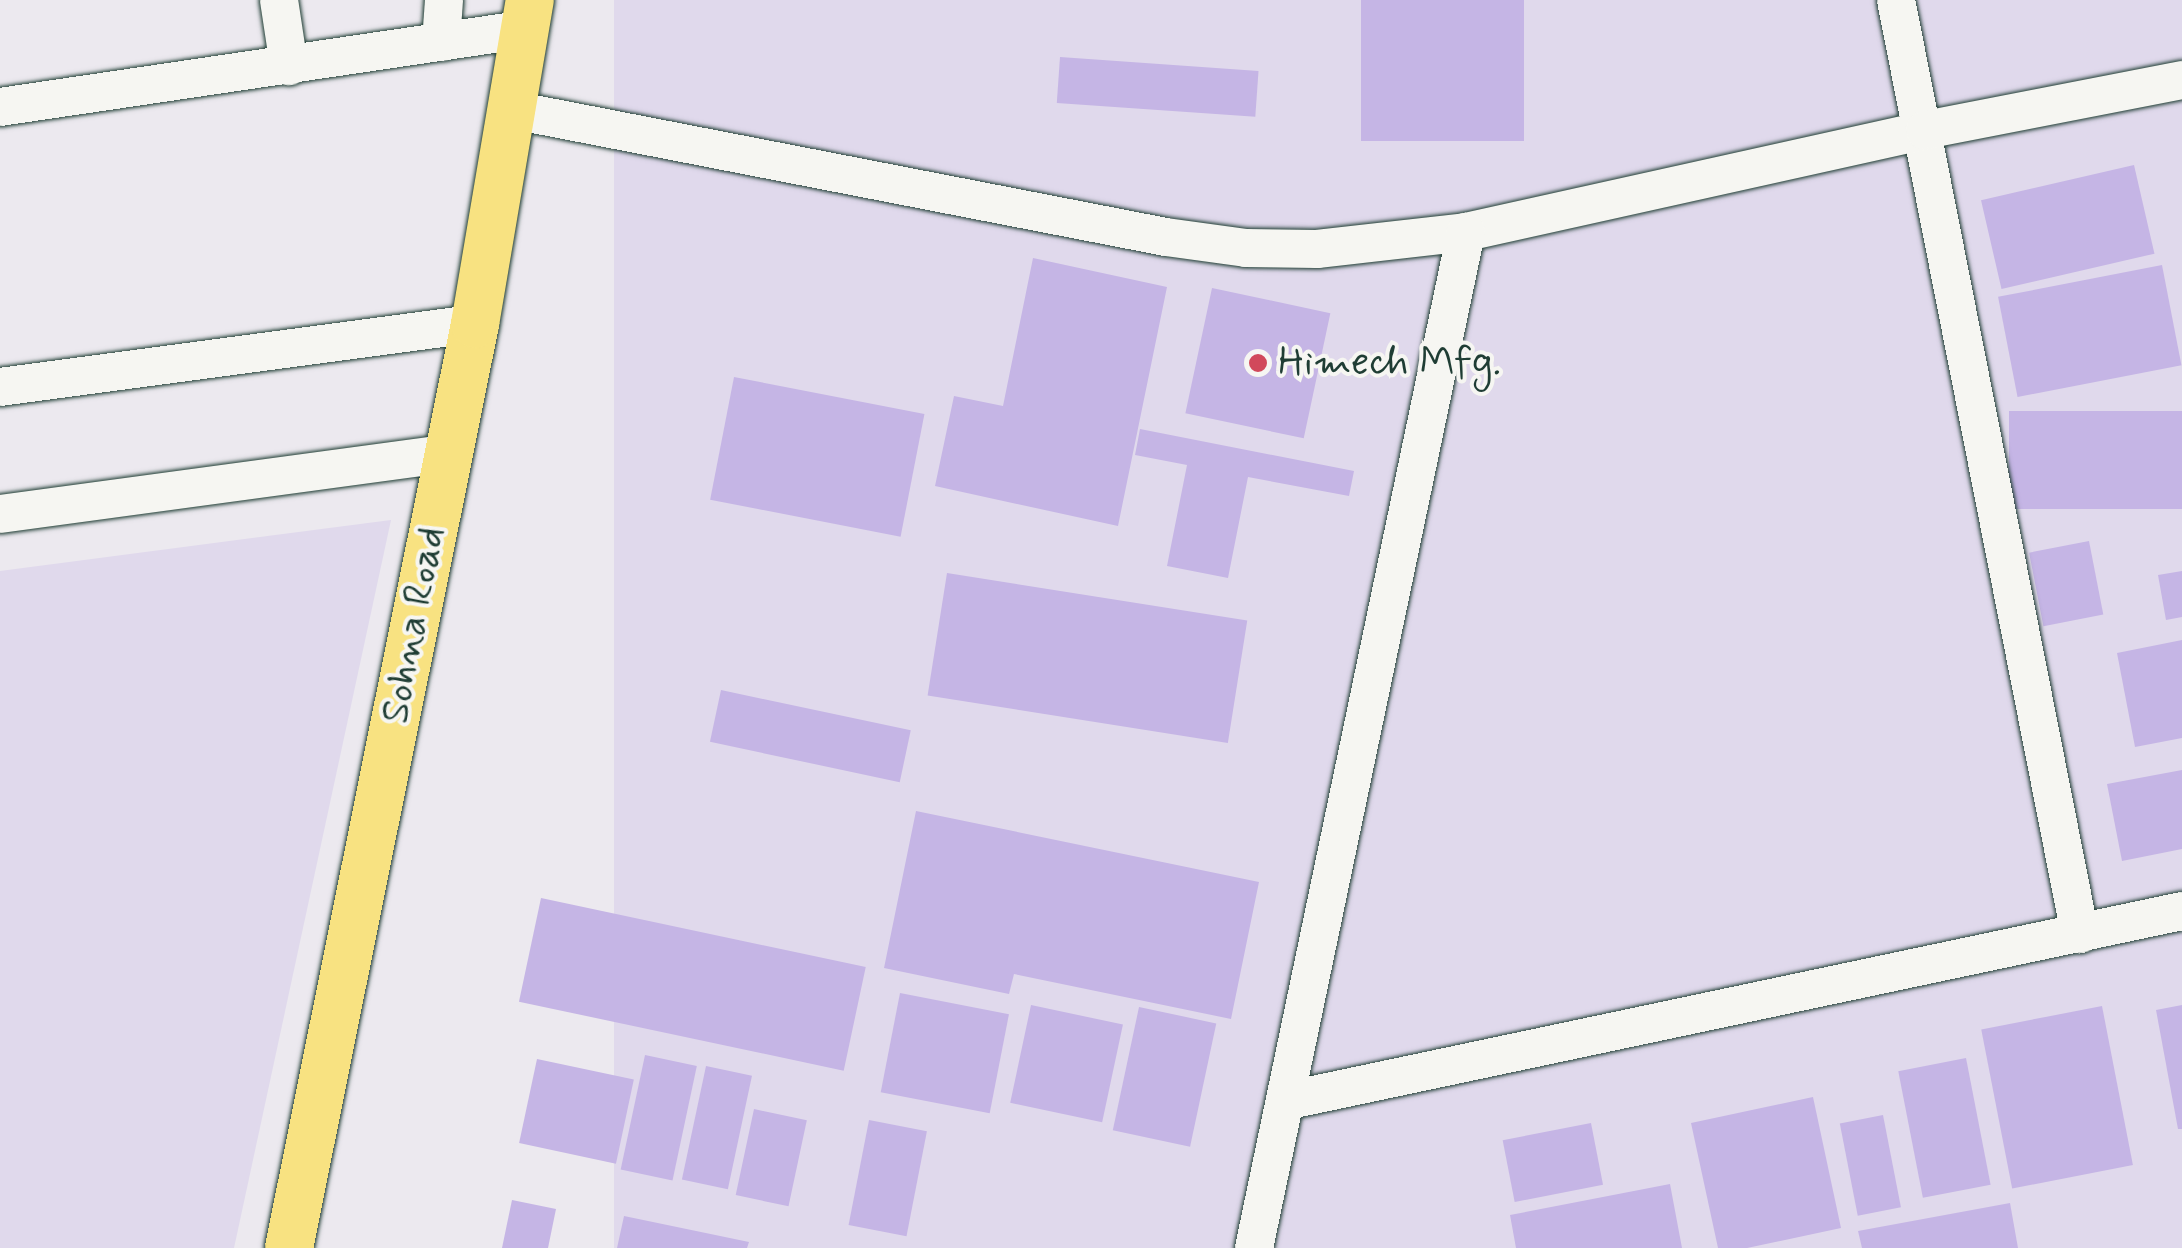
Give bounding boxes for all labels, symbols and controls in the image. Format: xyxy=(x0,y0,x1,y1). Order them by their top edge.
place label: Himech Mfg. xyxy=(1278,339,1501,387)
marker: Himech Mfg. xyxy=(1247,352,1269,374)
street label: Sohna Road xyxy=(371,522,457,728)

